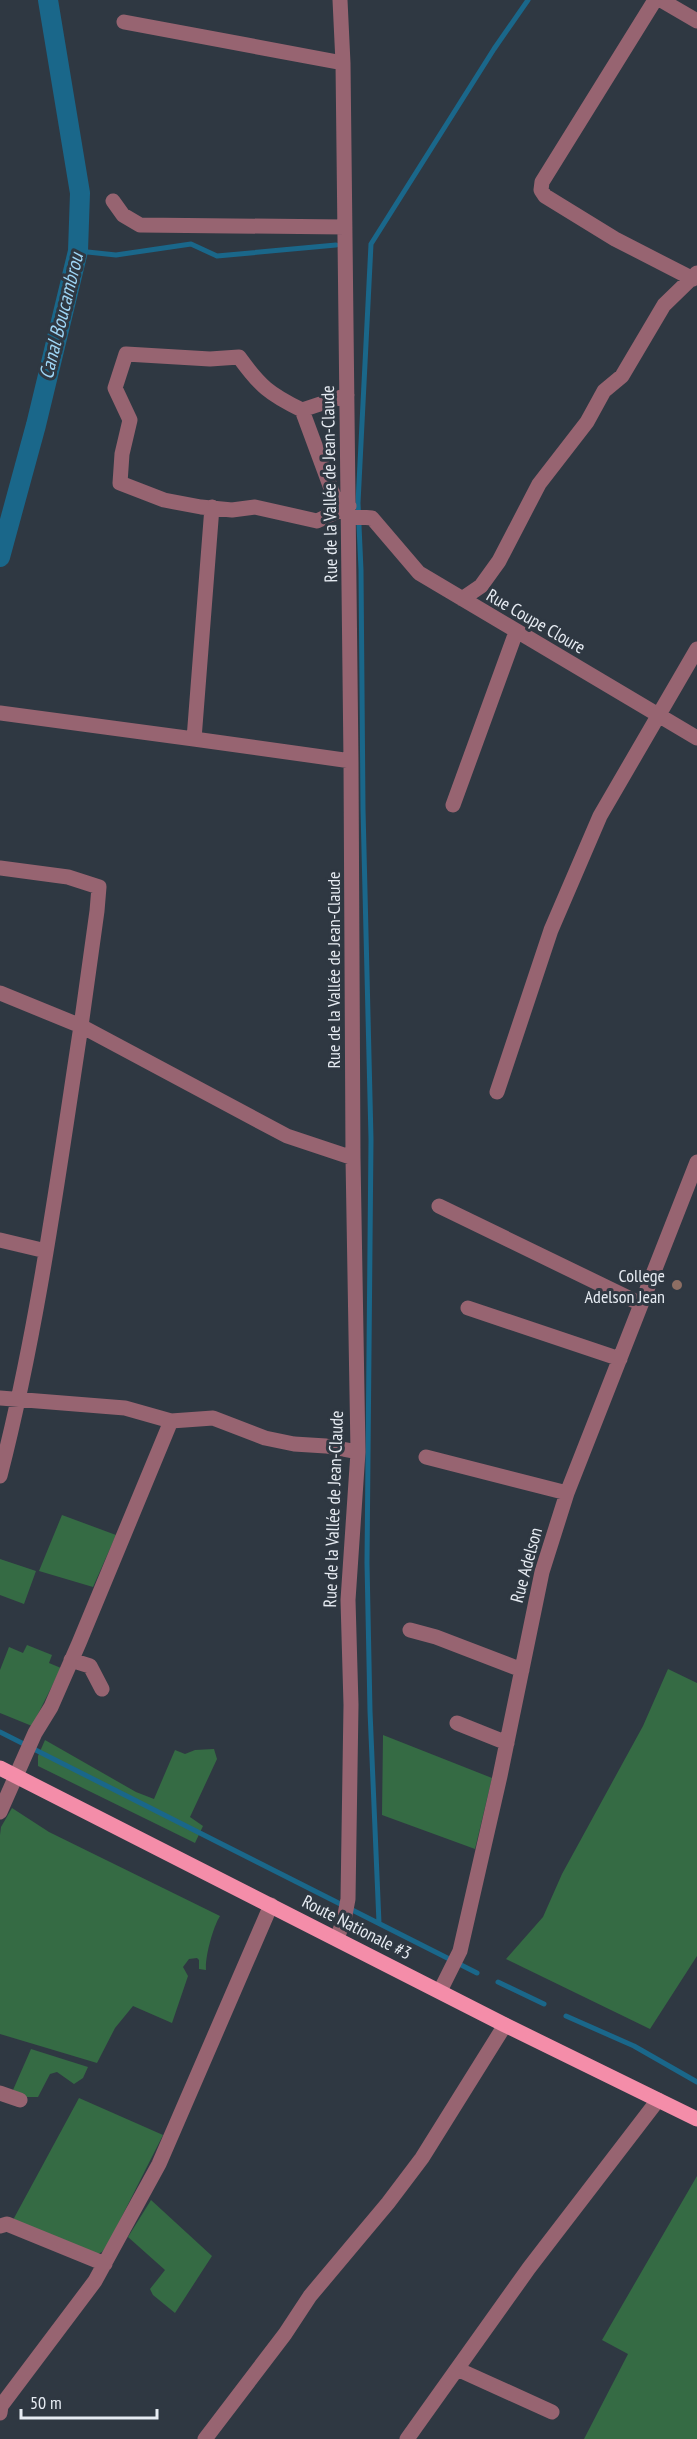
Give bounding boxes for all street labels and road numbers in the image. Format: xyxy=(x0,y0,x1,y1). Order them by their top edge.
street label: Rue de la Vallée de Jean-Claude xyxy=(316,385,342,583)
street label: Rue Coupe Cloure xyxy=(482,583,590,659)
street label: Rue de la Vallée de Jean-Claude xyxy=(322,871,345,1069)
street label: Rue de la Vallée de Jean-Claude xyxy=(318,1410,348,1608)
street label: Rue Adelson xyxy=(505,1525,547,1605)
street label: Route Nationale #3 xyxy=(298,1890,416,1964)

